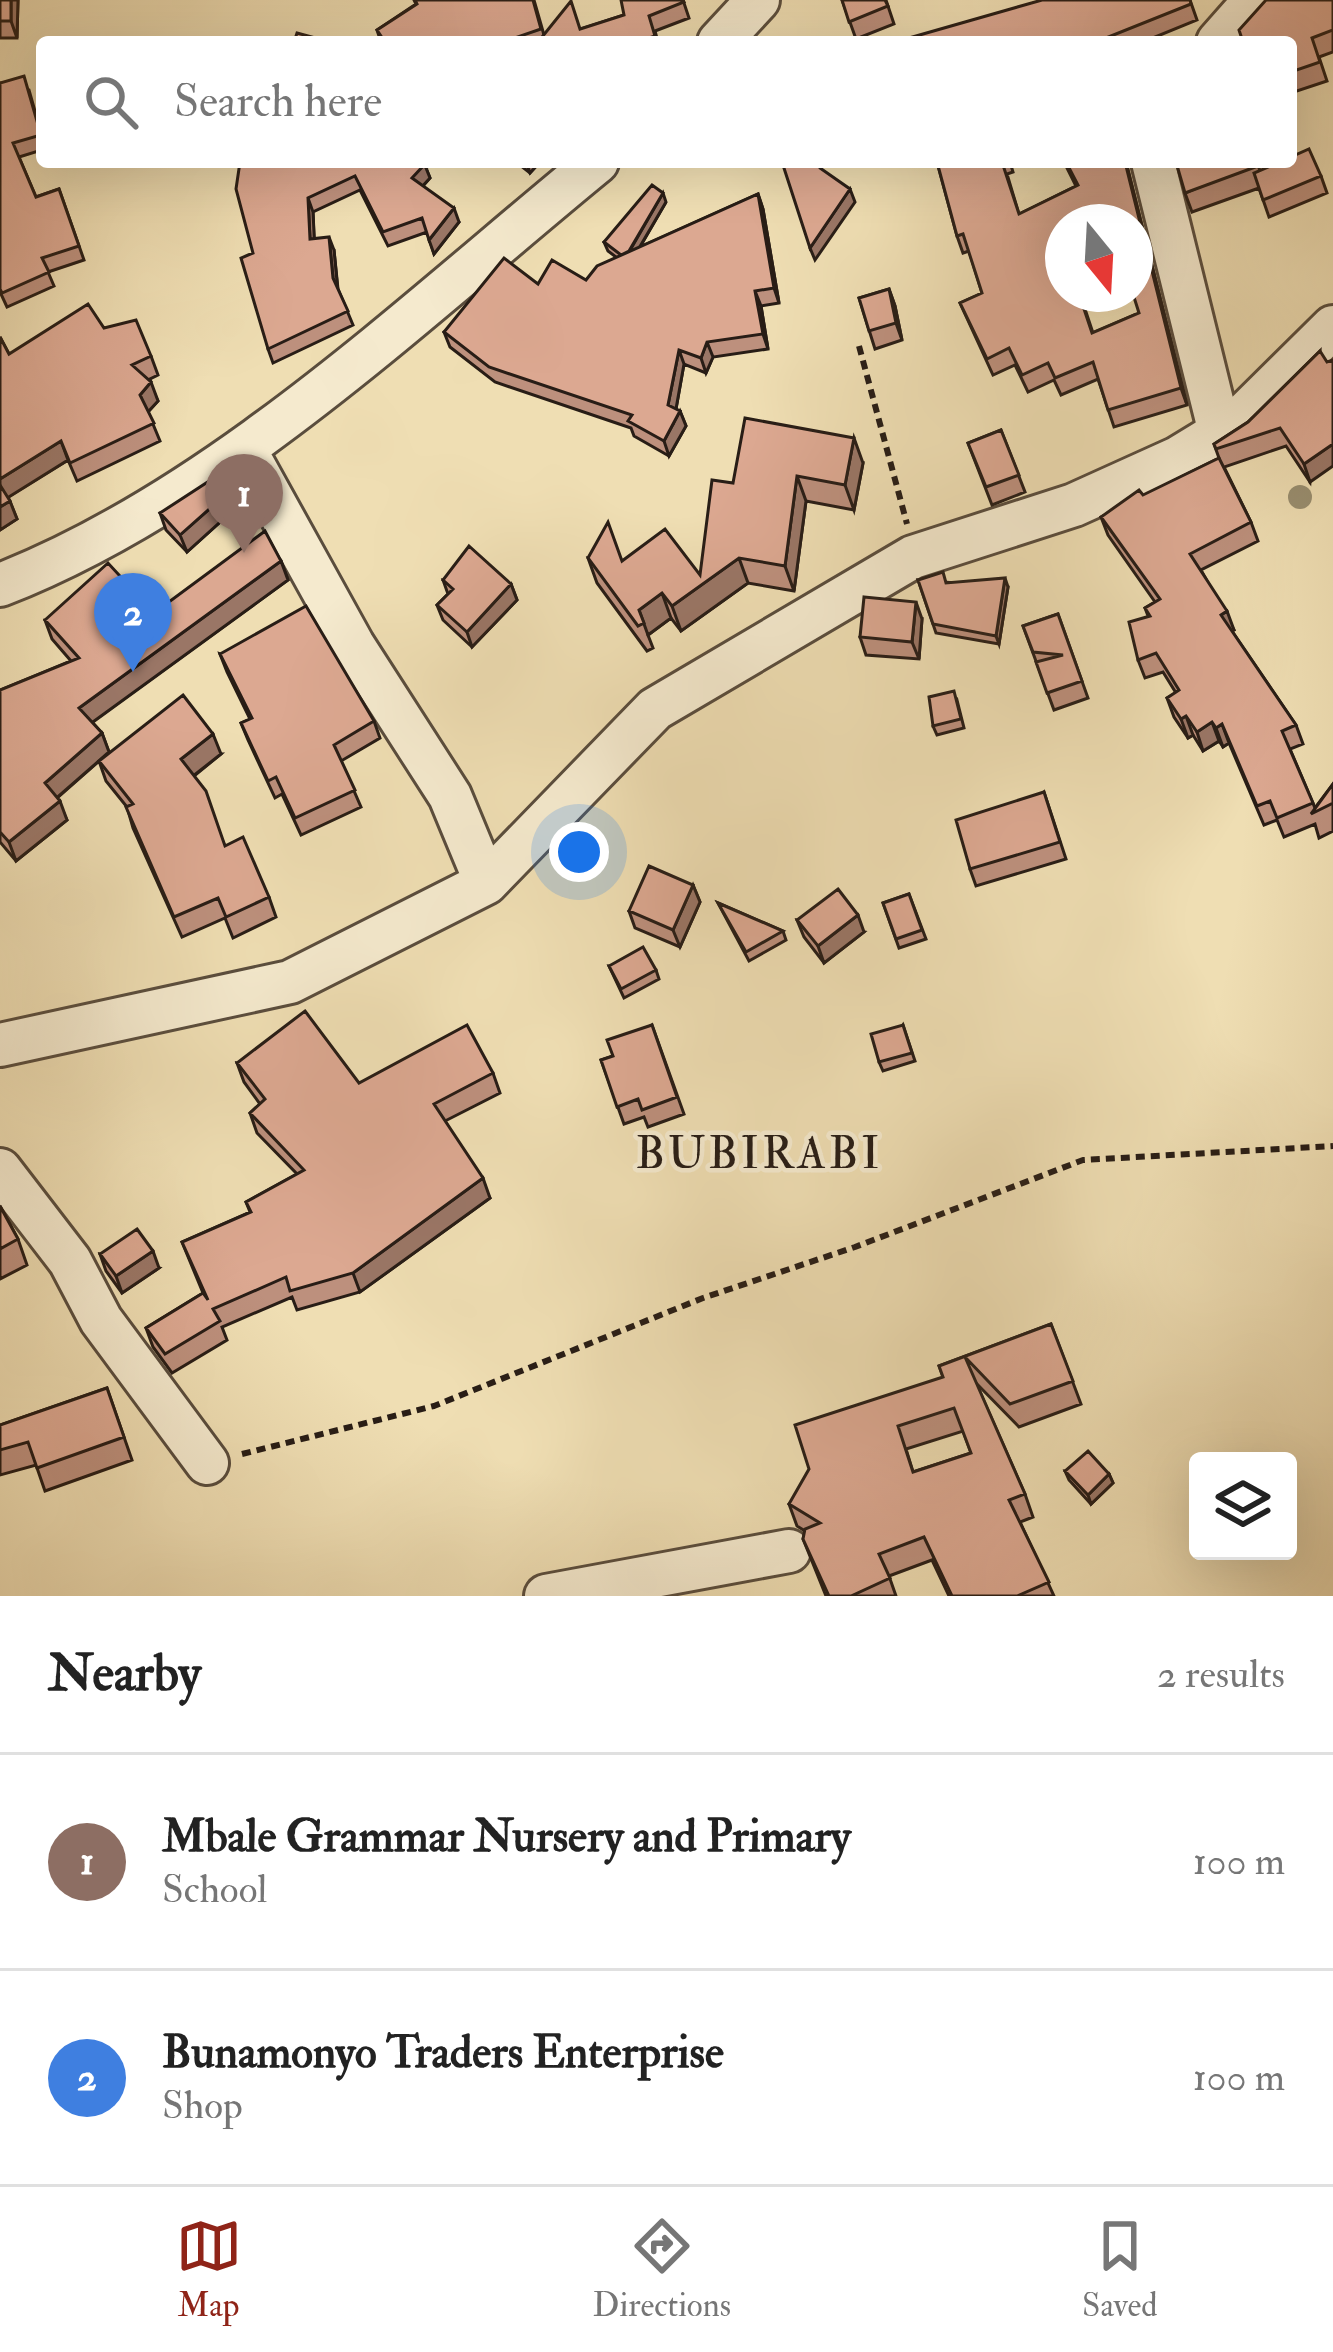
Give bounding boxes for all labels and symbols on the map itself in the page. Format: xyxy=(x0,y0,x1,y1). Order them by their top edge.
north arrow xyxy=(1045,204,1153,312)
pin: 1 xyxy=(205,454,283,553)
pin: 2 xyxy=(94,573,172,672)
your location xyxy=(549,822,609,882)
district label: BUBIRABI xyxy=(636,1126,882,1182)

